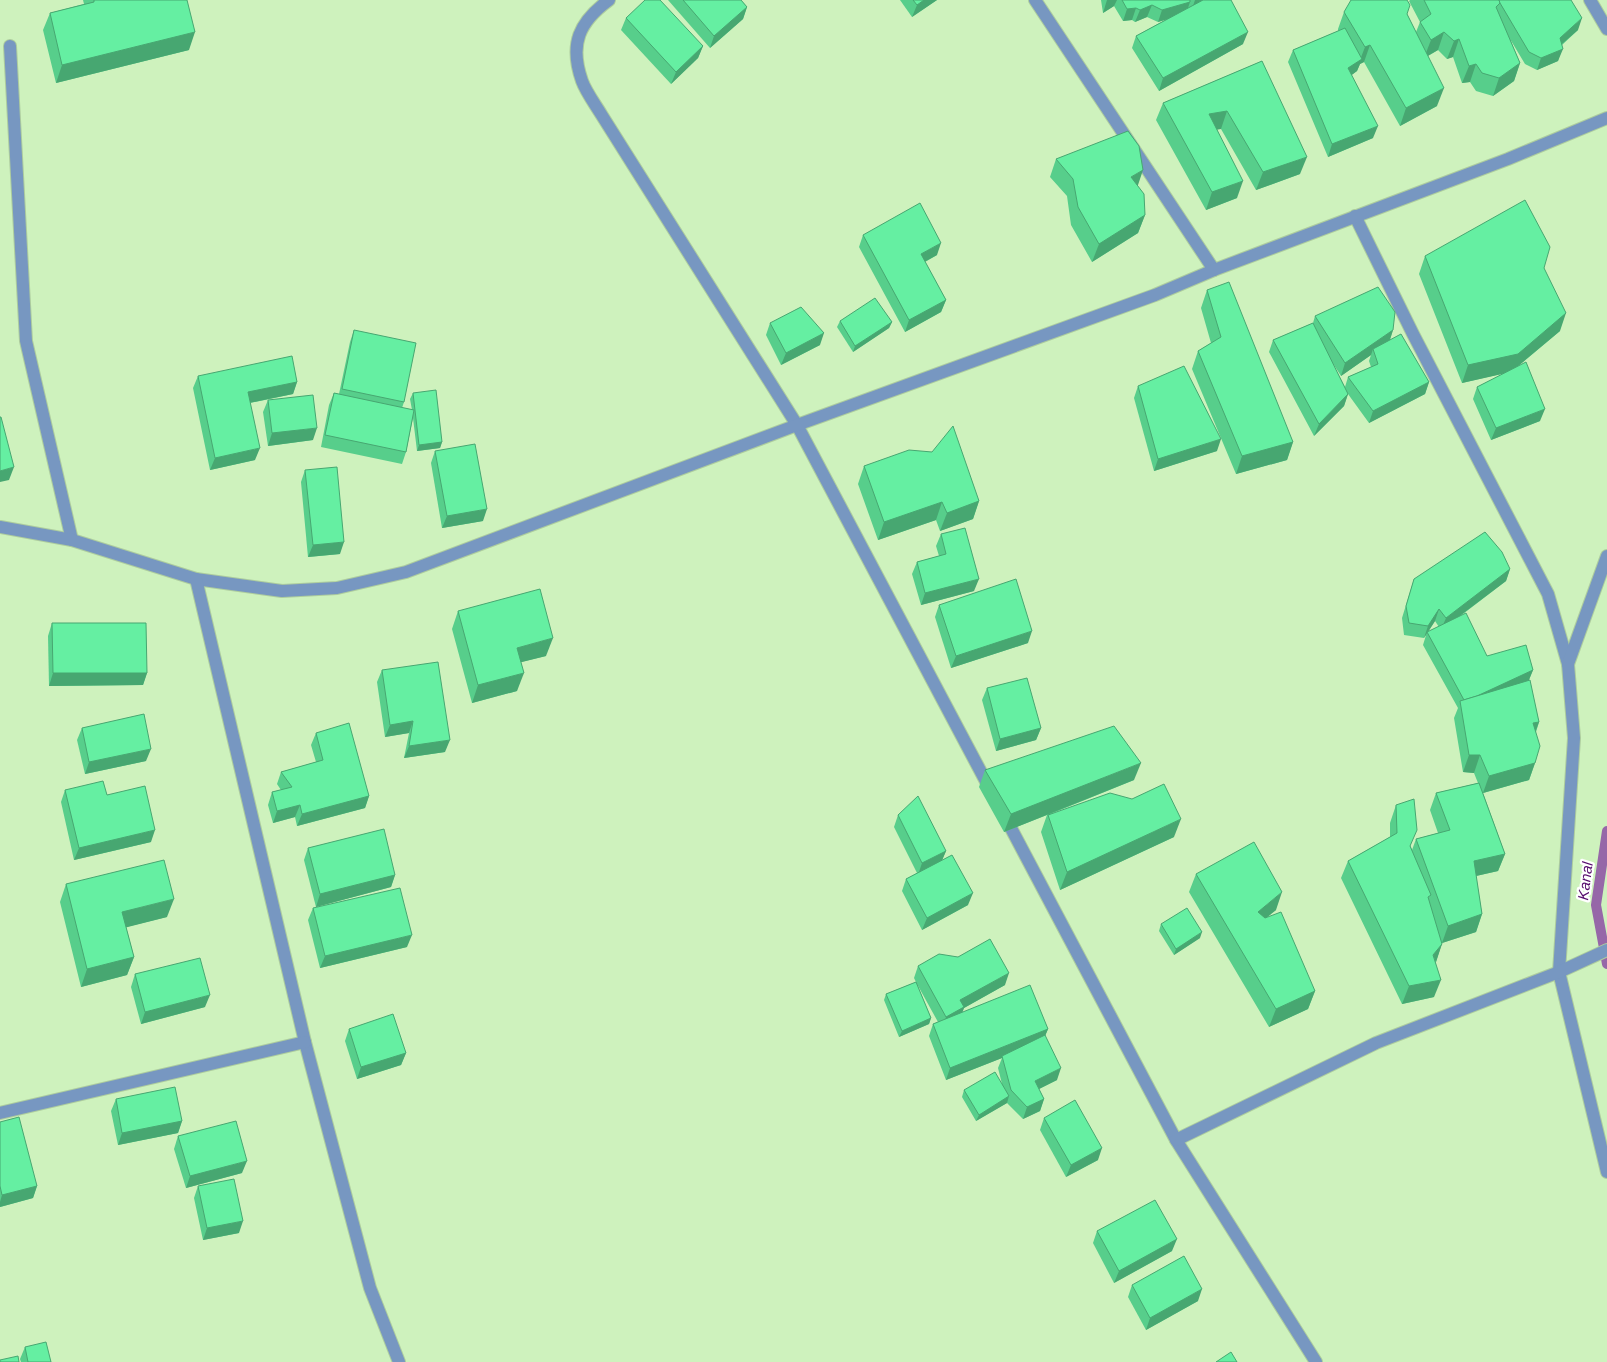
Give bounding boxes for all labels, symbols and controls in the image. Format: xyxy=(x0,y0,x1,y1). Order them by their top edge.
water label: Kanal xyxy=(1574,860,1596,901)

